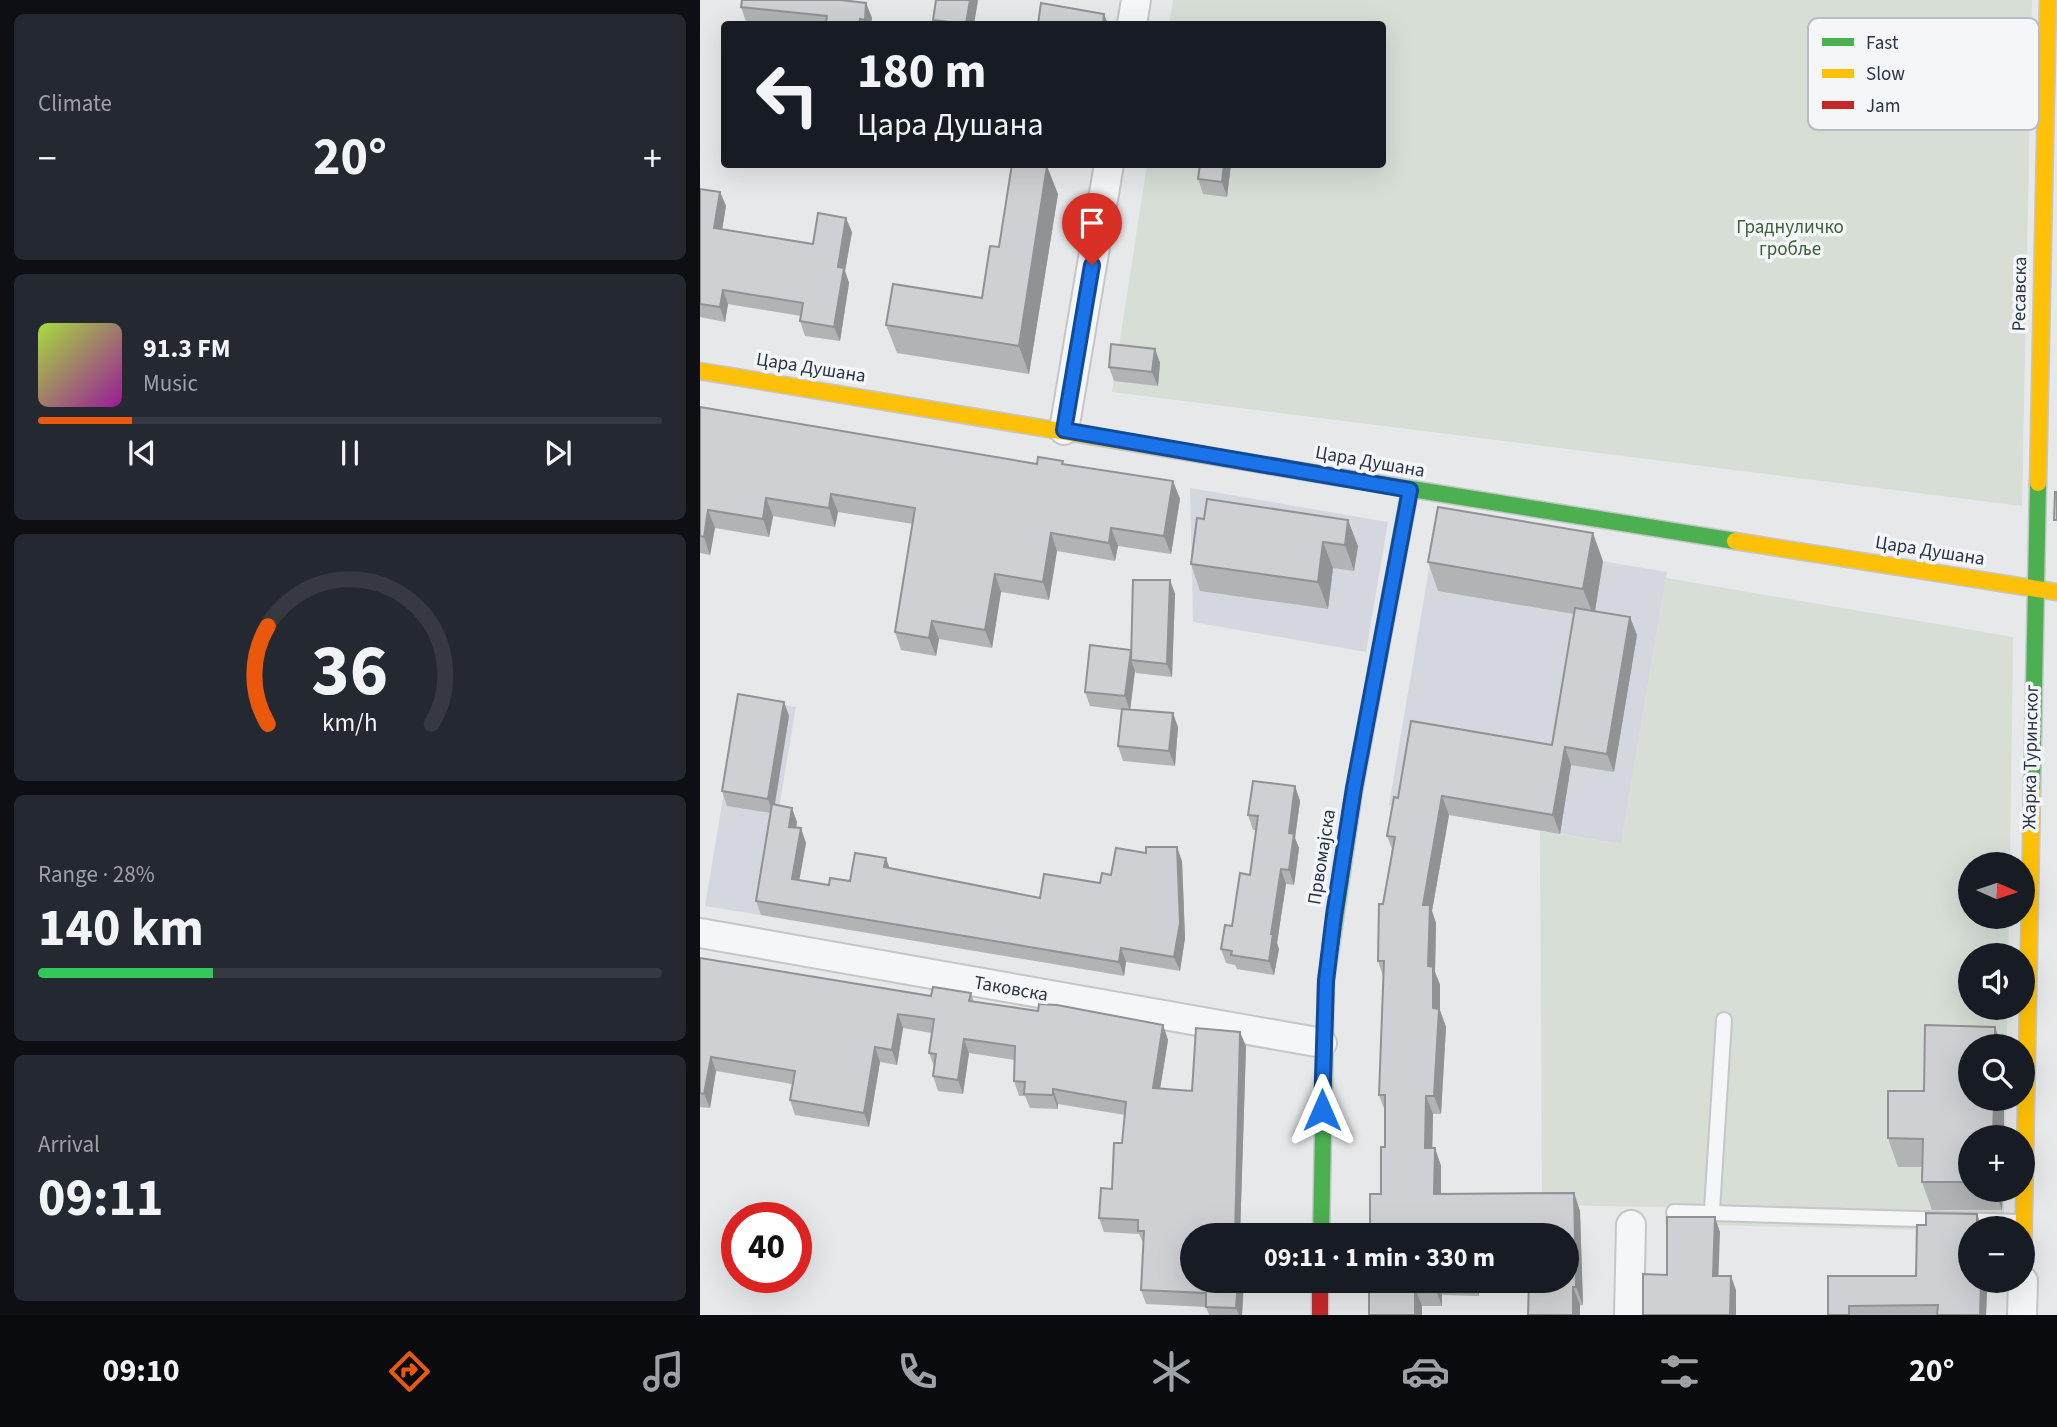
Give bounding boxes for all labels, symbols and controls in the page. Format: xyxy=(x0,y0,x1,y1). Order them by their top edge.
legend xyxy=(1808,18,2039,130)
text: Fast xyxy=(1866,30,1899,57)
text: 180 m xyxy=(857,37,986,107)
icon: left xyxy=(742,49,833,140)
text: Slow xyxy=(1866,61,1905,88)
text: Climate xyxy=(38,87,112,120)
text: Jam xyxy=(1866,93,1900,120)
text: Цара Душана xyxy=(857,102,1044,148)
text: 20° xyxy=(313,121,387,195)
text: − xyxy=(38,132,57,186)
text: + xyxy=(643,132,662,186)
pin xyxy=(1062,193,1122,265)
icon: arrive xyxy=(1073,204,1111,242)
park label: Граднуличко гробље xyxy=(1736,214,1844,263)
street label: Ресавска xyxy=(2006,256,2034,332)
text: 91.3 FM xyxy=(143,330,231,367)
street label: Цара Душана xyxy=(754,346,868,390)
text: Music xyxy=(143,367,198,400)
icon: previous xyxy=(123,434,161,472)
icon: pause xyxy=(331,434,369,472)
icon: next xyxy=(539,434,577,472)
street label: Цара Душана xyxy=(1313,439,1427,485)
street label: Цара Душана xyxy=(1873,529,1987,573)
text: 36 xyxy=(312,619,388,723)
street label: Жарка Туринског xyxy=(2016,684,2046,830)
text: km/h xyxy=(322,704,378,740)
street label: Првомајска xyxy=(1301,807,1343,907)
north arrow xyxy=(1958,852,2035,929)
map controls xyxy=(1958,852,2035,1293)
text: Range · 28% xyxy=(38,858,155,891)
text: 140 km xyxy=(38,892,204,966)
button: sound xyxy=(1958,943,2035,1020)
street label: Таковска xyxy=(972,969,1050,1009)
button: search xyxy=(1958,1034,2035,1111)
position arrow xyxy=(1285,1073,1359,1147)
button: + xyxy=(1958,1125,2035,1202)
text: Arrival xyxy=(38,1128,100,1161)
text: 09:11 xyxy=(38,1162,163,1236)
speed limit sign: 40 xyxy=(721,1202,812,1293)
button: − xyxy=(1958,1216,2035,1293)
text: 09:11 · 1 min · 330 m xyxy=(1264,1239,1495,1276)
icon: directions xyxy=(385,1347,434,1396)
icon: music xyxy=(639,1347,688,1396)
icon: phone xyxy=(893,1347,942,1396)
icon: climate xyxy=(1147,1347,1196,1396)
icon: car xyxy=(1401,1347,1450,1396)
icon: filters xyxy=(1655,1347,1704,1396)
text: 09:10 xyxy=(103,1348,180,1394)
text: 20° xyxy=(1909,1348,1954,1394)

